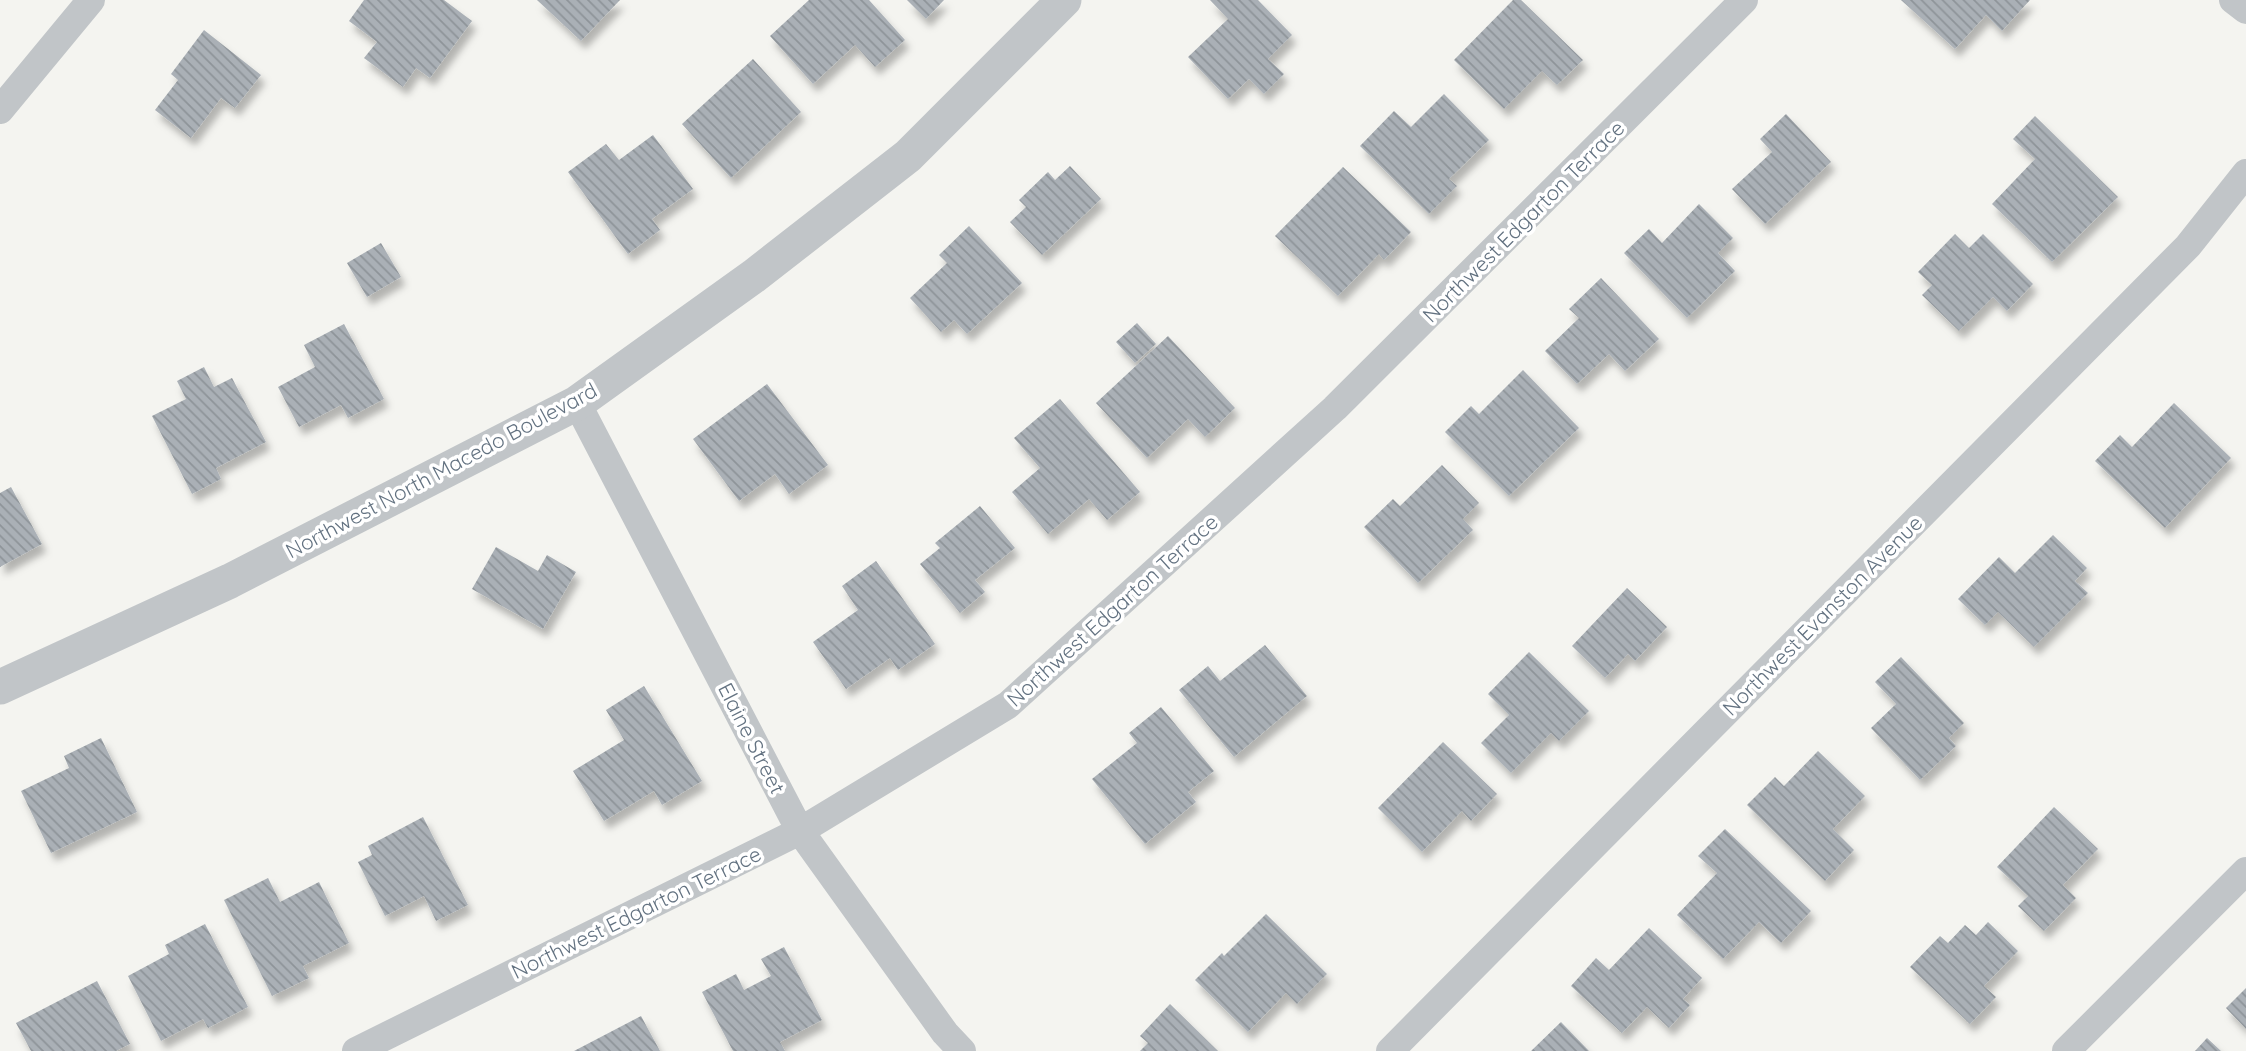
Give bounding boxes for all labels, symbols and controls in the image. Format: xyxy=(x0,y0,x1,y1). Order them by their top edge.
street label: Northwest Edgarton Terrace xyxy=(1417,115,1629,327)
street label: Northwest North Macedo Boulevard xyxy=(281,377,601,563)
street label: Northwest Edgarton Terrace xyxy=(1001,508,1223,712)
street label: Northwest Evanston Avenue xyxy=(1717,510,1927,720)
street label: Elaine Street xyxy=(713,678,791,798)
street label: Northwest Edgarton Terrace xyxy=(507,840,765,984)

